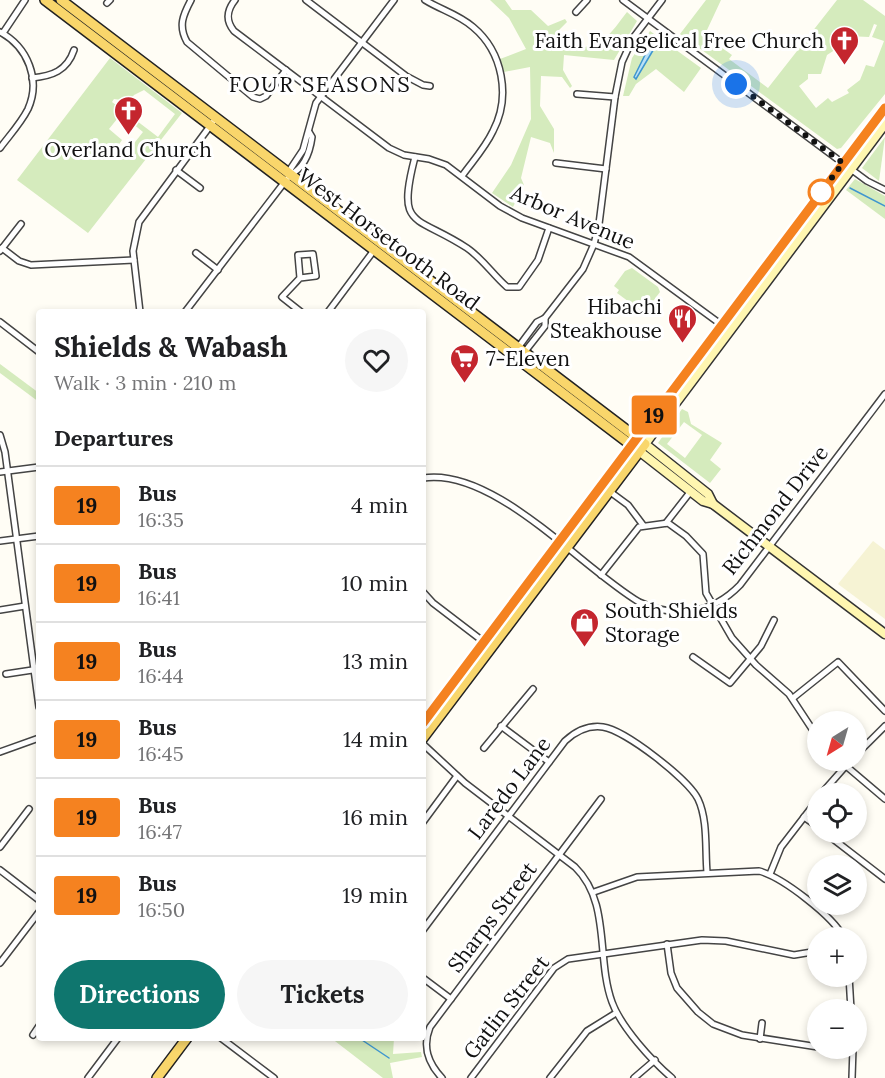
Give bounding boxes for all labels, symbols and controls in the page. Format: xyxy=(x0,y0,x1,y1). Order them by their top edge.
church icon: Faith Evangelical Free Church xyxy=(829,24,861,66)
place label: Faith Evangelical Free Church xyxy=(535,27,824,54)
your location xyxy=(721,69,751,99)
district label: FOUR SEASONS xyxy=(229,70,411,98)
church icon: Overland Church xyxy=(112,94,144,136)
place label: Overland Church xyxy=(44,136,212,163)
street label: West Horsetooth Road xyxy=(293,162,485,316)
street label: Arbor Avenue xyxy=(506,178,639,255)
unlabelled marker xyxy=(808,179,834,205)
place label: Hibachi Steakhouse xyxy=(550,293,662,344)
restaurant icon: Hibachi Steakhouse xyxy=(667,302,699,344)
text: Shields & Wabash xyxy=(54,329,288,365)
button: heart xyxy=(345,329,408,392)
supermarket icon: 7-Eleven xyxy=(449,342,481,384)
place label: 7-Eleven xyxy=(486,345,570,372)
text: Walk · 3 min · 210 m xyxy=(54,370,236,395)
line badge: 19 xyxy=(627,396,681,434)
text: 19 xyxy=(644,402,664,429)
text: Departures xyxy=(54,424,173,452)
street label: Richmond Drive xyxy=(716,440,834,580)
text: Bus xyxy=(138,479,177,507)
text: 4 min xyxy=(351,491,408,519)
text: 19 xyxy=(77,492,97,519)
text: 16:35 xyxy=(138,507,184,532)
text: Bus xyxy=(138,557,177,585)
text: 10 min xyxy=(341,569,408,597)
text: 19 xyxy=(77,570,97,597)
text: 16:41 xyxy=(138,585,180,610)
place label: South Shields Storage xyxy=(605,597,738,648)
shop icon: South Shields Storage xyxy=(568,606,600,648)
text: Bus xyxy=(138,635,177,663)
text: 13 min xyxy=(343,647,408,675)
text: 19 xyxy=(77,648,97,675)
text: 16:44 xyxy=(138,663,184,688)
north arrow xyxy=(807,711,867,771)
map controls xyxy=(807,711,867,1059)
text: Bus xyxy=(138,713,177,741)
text: 14 min xyxy=(343,725,408,753)
text: 19 xyxy=(77,726,97,753)
street label: Laredo Lane xyxy=(462,731,556,845)
text: 16:45 xyxy=(138,741,184,766)
button: locate xyxy=(807,783,867,843)
text: Bus xyxy=(138,791,177,819)
text: 16 min xyxy=(342,803,408,831)
text: 19 xyxy=(77,804,97,831)
text: 16:47 xyxy=(138,819,182,844)
button: layers xyxy=(807,855,867,915)
street label: Sharps Street xyxy=(442,856,543,978)
text: Bus xyxy=(138,869,177,897)
text: 19 min xyxy=(342,881,408,909)
text: 19 xyxy=(77,882,97,909)
text: 16:50 xyxy=(138,897,185,922)
button: + xyxy=(807,927,867,987)
street label: Gatlin Street xyxy=(457,949,555,1064)
button: Directions xyxy=(54,960,225,1029)
button: Tickets xyxy=(237,960,408,1029)
button: − xyxy=(807,999,867,1059)

